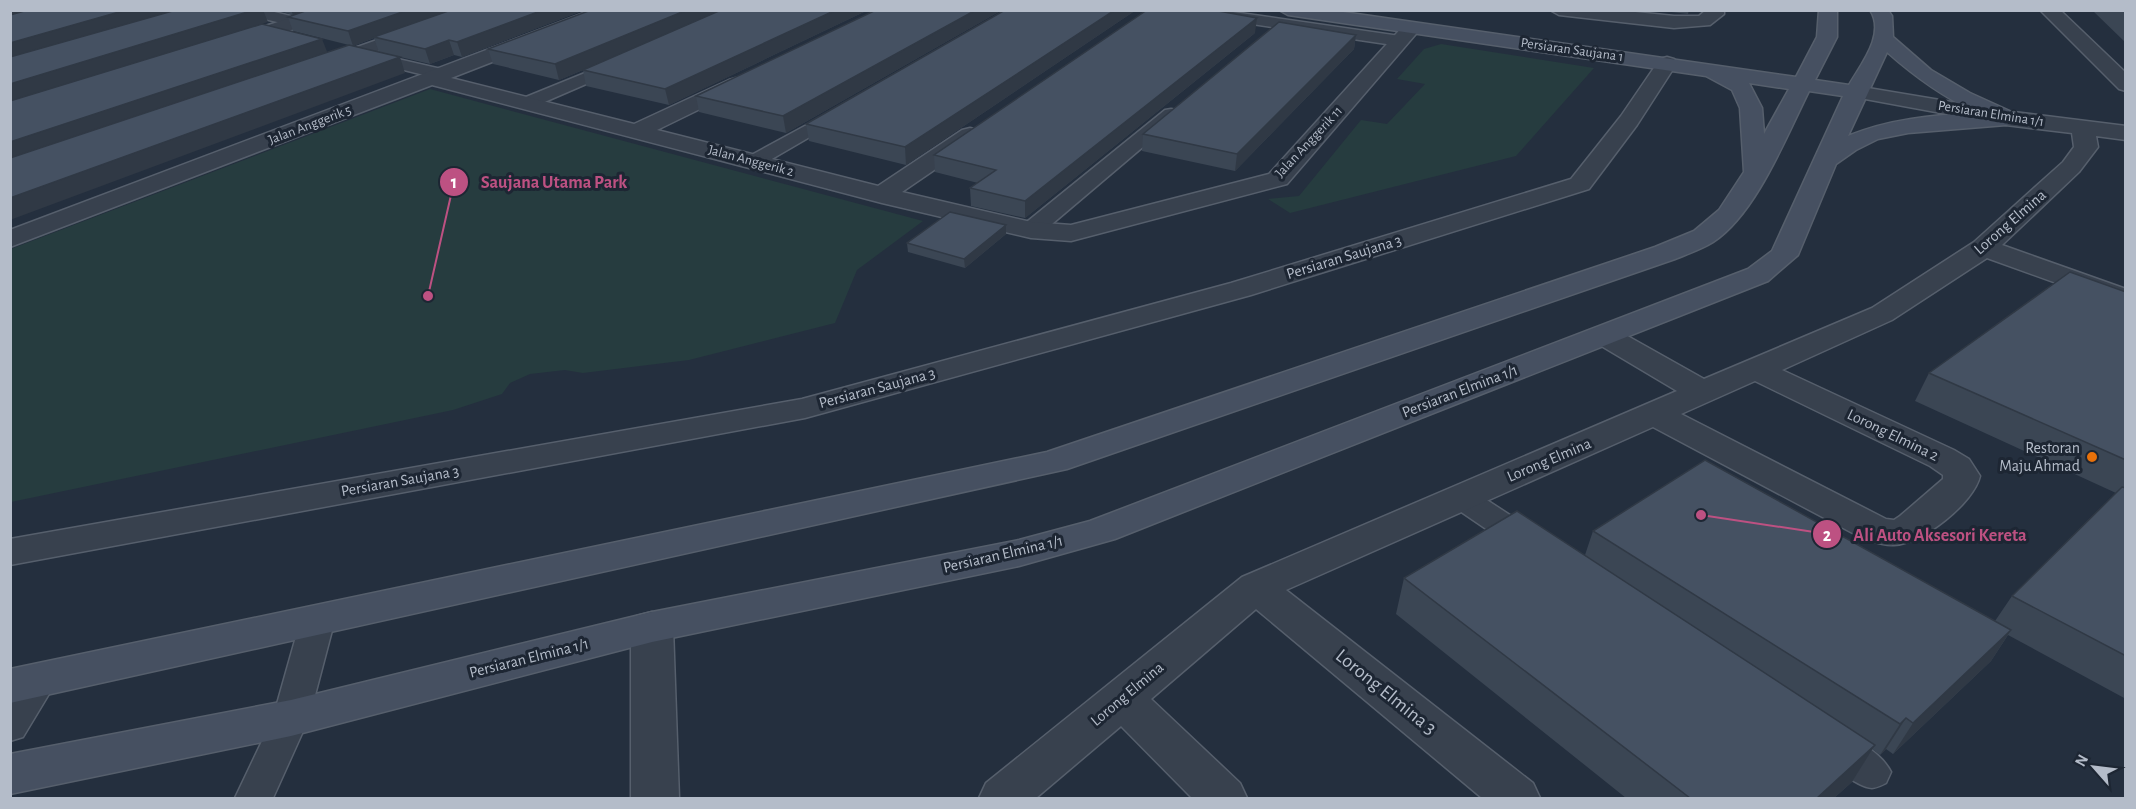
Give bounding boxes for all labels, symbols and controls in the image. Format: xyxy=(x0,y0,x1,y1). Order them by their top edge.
street label: Persiaran Saujana 1 xyxy=(1520,36,1624,64)
street label: Persiaran Elmina 1/1 xyxy=(1937,99,2045,129)
street label: Jalan Anggerik 5 xyxy=(267,103,354,147)
street label: Jalan Anggerik 11 xyxy=(1273,104,1345,180)
street label: Jalan Anggerik 2 xyxy=(707,143,795,179)
callout: Saujana Utama Park xyxy=(439,164,640,200)
text: 1 xyxy=(451,174,457,192)
text: Saujana Utama Park xyxy=(481,174,627,192)
street label: Lorong Elmina xyxy=(1971,187,2049,257)
street label: Persiaran Saujana 3 xyxy=(1285,232,1404,283)
street label: Persiaran Elmina 1/1 xyxy=(1400,362,1520,420)
street label: Persiaran Saujana 3 xyxy=(817,365,937,412)
street label: Lorong Elmina 2 xyxy=(1845,406,1941,464)
street label: Lorong Elmina xyxy=(1505,435,1593,485)
place label: Restoran Maju Ahmad xyxy=(1999,440,2080,475)
marker: Restoran Maju Ahmad xyxy=(2085,450,2099,464)
street label: Persiaran Saujana 3 xyxy=(340,463,460,500)
callout: Ali Auto Aksesori Kereta xyxy=(1812,516,2039,552)
text: 2 xyxy=(1823,527,1832,545)
text: Ali Auto Aksesori Kereta xyxy=(1853,527,2027,545)
street label: Persiaran Elmina 1/1 xyxy=(941,532,1065,576)
street label: Persiaran Elmina 1/1 xyxy=(468,635,590,681)
street label: Lorong Elmina 3 xyxy=(1332,645,1440,739)
street label: Lorong Elmina xyxy=(1088,659,1166,729)
north arrow xyxy=(2064,737,2124,797)
text: N xyxy=(2072,752,2091,769)

